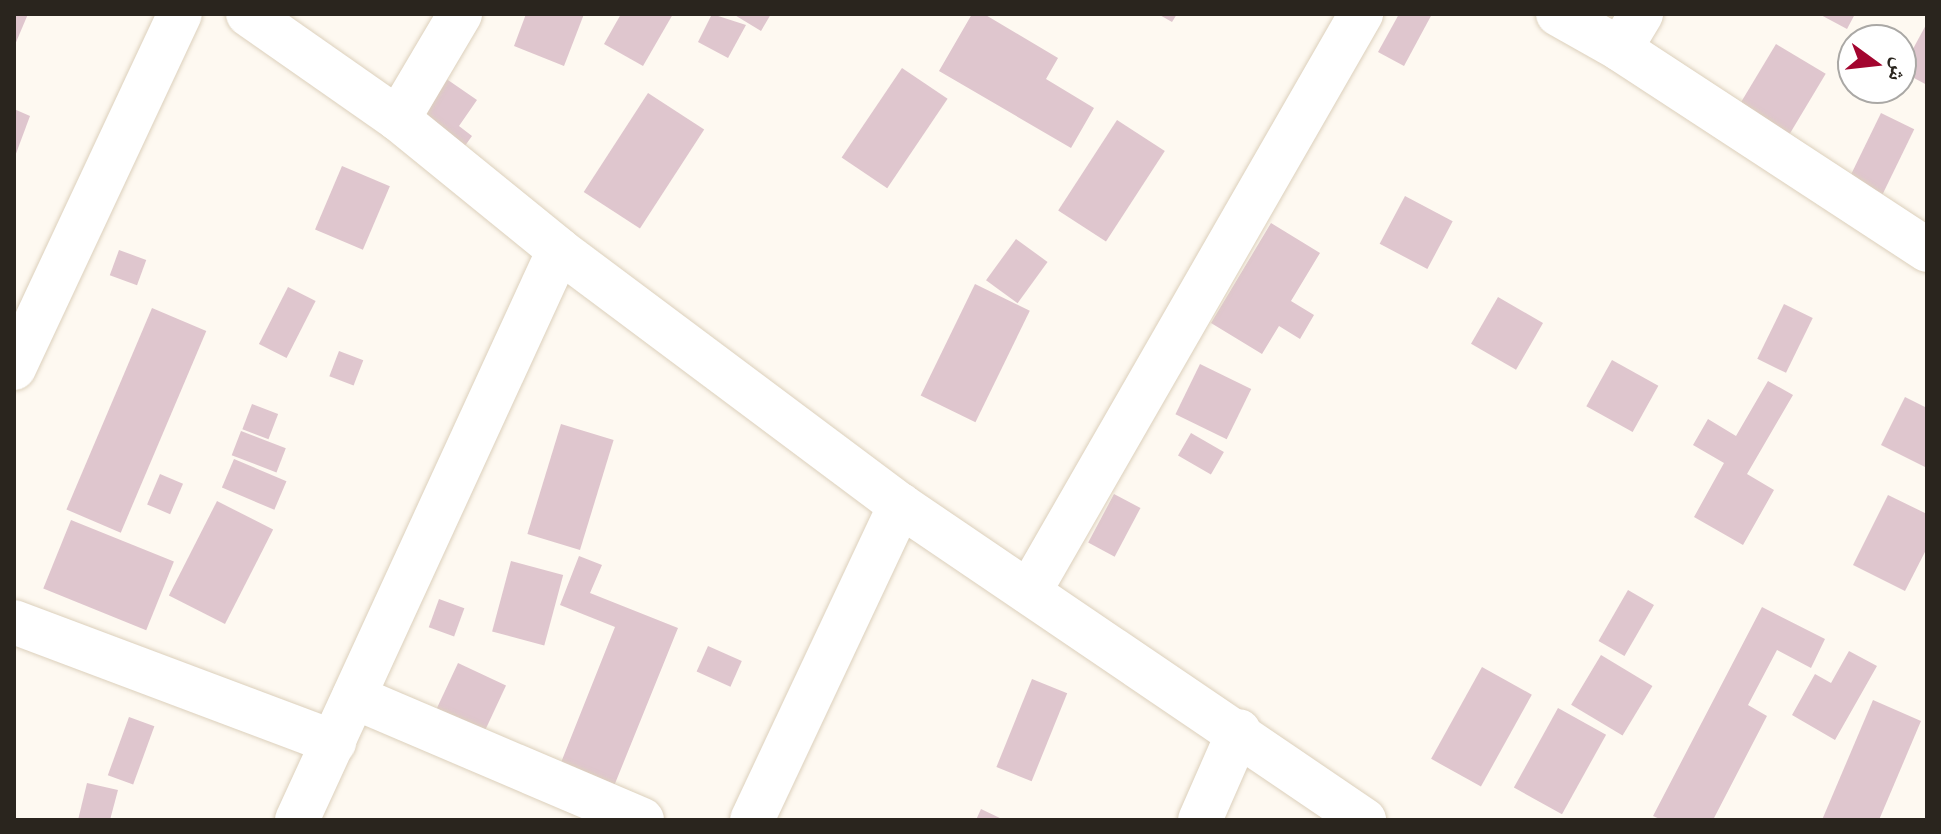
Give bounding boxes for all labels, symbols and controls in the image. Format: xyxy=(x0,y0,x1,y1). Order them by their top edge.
north arrow xyxy=(1837,24,1917,104)
text: ش xyxy=(1882,55,1916,85)

